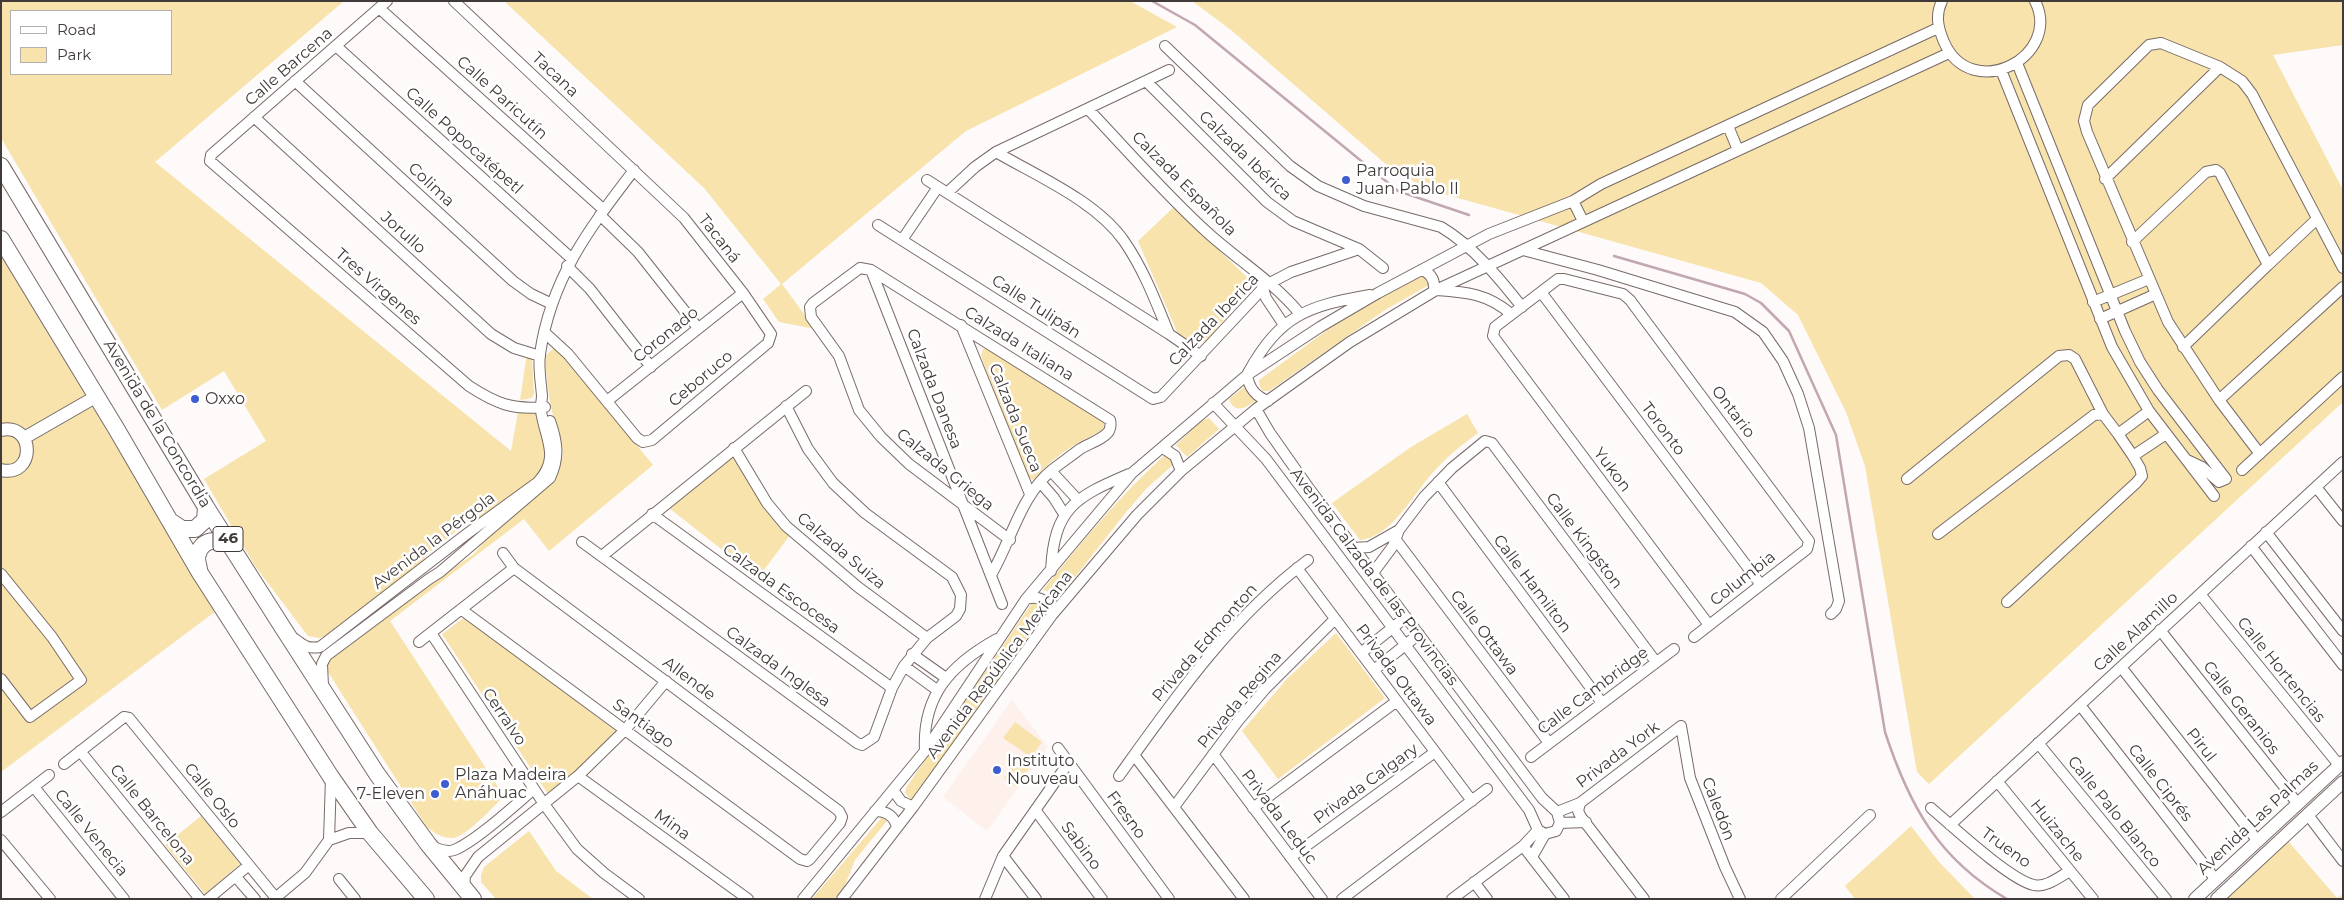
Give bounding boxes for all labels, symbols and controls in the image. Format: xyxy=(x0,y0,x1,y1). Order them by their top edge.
legend xyxy=(10,10,172,75)
text: Road xyxy=(57,20,96,39)
street label: Calle Barcena xyxy=(241,24,337,110)
text: Park xyxy=(57,45,91,64)
street label: Tacana xyxy=(528,49,582,101)
street label: Calle Paricutín xyxy=(453,52,551,144)
street label: Calle Popocatépetl xyxy=(401,83,527,199)
street label: Calzada Ibérica xyxy=(1195,107,1295,205)
street label: Calzada Española xyxy=(1128,128,1240,240)
street label: Colima xyxy=(404,159,458,211)
place label: Parroquia Juan Pablo II xyxy=(1356,161,1459,199)
marker: Parroquia Juan Pablo II xyxy=(1340,174,1352,186)
street label: Jorullo xyxy=(377,208,429,258)
street label: Tacaná xyxy=(694,211,744,267)
street label: Tres Virgenes xyxy=(331,245,425,329)
street label: Calzada Iberica xyxy=(1165,270,1263,370)
street label: Calle Tulipán xyxy=(988,271,1084,343)
street label: Coronado xyxy=(629,303,703,367)
street label: Calzada Italiana xyxy=(961,303,1077,385)
street label: Calzada Danesa xyxy=(902,326,966,452)
street label: Avenida de la Concordia xyxy=(99,336,215,512)
street label: Ceboruco xyxy=(665,347,737,411)
street label: Calzada Sueca xyxy=(984,361,1046,475)
street label: Ontario xyxy=(1707,382,1759,442)
place label: Oxxo xyxy=(205,389,245,409)
marker: Oxxo xyxy=(189,393,201,405)
street label: Toronto xyxy=(1637,399,1689,459)
street label: Calzada Griega xyxy=(892,425,998,515)
street label: Yukon xyxy=(1589,444,1635,496)
street label: Avenida Calzada de las Provincias xyxy=(1286,464,1462,690)
street label: Avenida la Pérgola xyxy=(369,489,499,593)
street label: Calle Kingston xyxy=(1542,489,1626,593)
street label: Calzada Suiza xyxy=(793,508,889,594)
road number: 46 xyxy=(213,526,243,552)
street label: Calle Hamilton xyxy=(1489,531,1575,637)
street label: Calzada Escocesa xyxy=(719,540,843,638)
street label: Columbia xyxy=(1707,548,1779,610)
street label: Avenida República Mexicana xyxy=(923,567,1077,763)
street label: Privada Edmonton xyxy=(1148,580,1262,706)
street label: Calle Ottawa xyxy=(1446,587,1522,679)
street label: Calle Alamillo xyxy=(2090,588,2182,676)
street label: Calle Hortencias xyxy=(2233,613,2329,727)
street label: Privada Ottawa xyxy=(1351,620,1441,730)
street label: Calzada Inglesa xyxy=(722,623,834,711)
street label: Calle Cambridge xyxy=(1534,643,1652,739)
street label: Privada Regina xyxy=(1194,648,1286,752)
street label: Allende xyxy=(659,653,719,705)
street label: Calle Geranios xyxy=(2199,657,2283,759)
street label: Cerralvo xyxy=(478,685,530,749)
street label: Santiago xyxy=(609,695,677,753)
street label: Privada York xyxy=(1573,718,1663,792)
street label: Pirul xyxy=(2182,724,2220,766)
street label: Privada Calgary xyxy=(1310,740,1422,828)
street label: Calle Ciprés xyxy=(2124,740,2196,826)
place label: Instituto Nouveau xyxy=(1007,751,1079,789)
street label: Calle Palo Blanco xyxy=(2063,752,2165,872)
street label: Avenida Las Palmas xyxy=(2193,757,2323,879)
street label: Calle Oslo xyxy=(180,759,244,833)
street label: Calle Barcelona xyxy=(106,761,198,869)
marker: Instituto Nouveau xyxy=(991,764,1003,776)
place label: Plaza Madeira Anáhuac xyxy=(455,765,567,803)
street label: Privada Leduc xyxy=(1237,766,1321,868)
street label: Caledón xyxy=(1697,775,1739,843)
marker: Plaza Madeira Anáhuac xyxy=(439,778,451,790)
place label: 7-Eleven xyxy=(357,784,425,804)
street label: Calle Venecia xyxy=(50,786,132,880)
street label: Fresno xyxy=(1102,787,1150,843)
marker: 7-Eleven xyxy=(429,788,441,800)
street label: Huizache xyxy=(2026,796,2088,866)
street label: Mina xyxy=(650,806,694,844)
street label: Sabino xyxy=(1057,818,1105,874)
street label: Trueno xyxy=(1977,824,2035,872)

